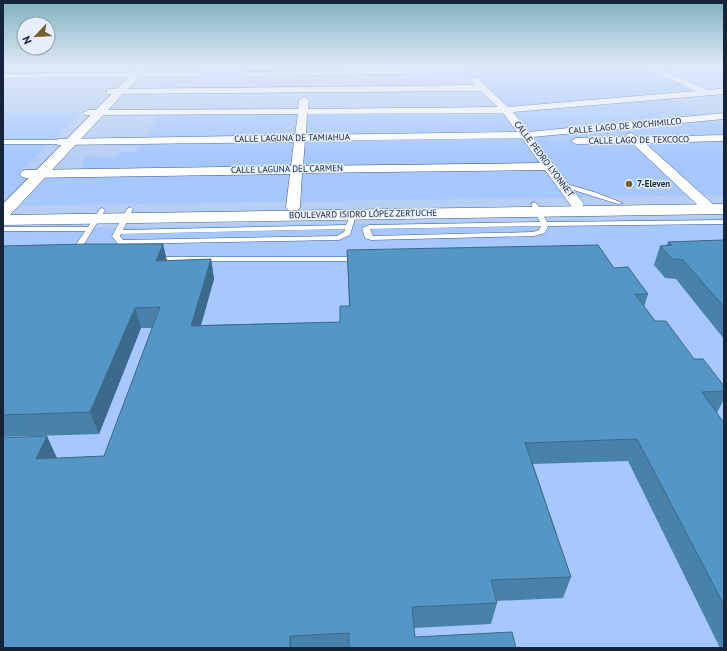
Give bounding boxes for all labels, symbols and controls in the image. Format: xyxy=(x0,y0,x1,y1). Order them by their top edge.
north arrow xyxy=(16,16,56,56)
text: N xyxy=(19,34,35,46)
street label: CALLE LAGO DE XOCHIMILCO xyxy=(568,115,682,136)
street label: CALLE PEDRO LYONNET xyxy=(512,118,577,199)
street label: CALLE LAGUNA DE TAMIAHUA xyxy=(234,131,351,144)
street label: CALLE LAGO DE TEXCOCO xyxy=(589,133,689,146)
street label: CALLE LAGUNA DEL CARMEN xyxy=(231,162,343,175)
place label: 7-Eleven xyxy=(637,178,670,189)
marker: 7-Eleven xyxy=(624,179,634,189)
street label: BOULEVARD ISIDRO LÓPEZ ZERTUCHE xyxy=(289,207,437,220)

